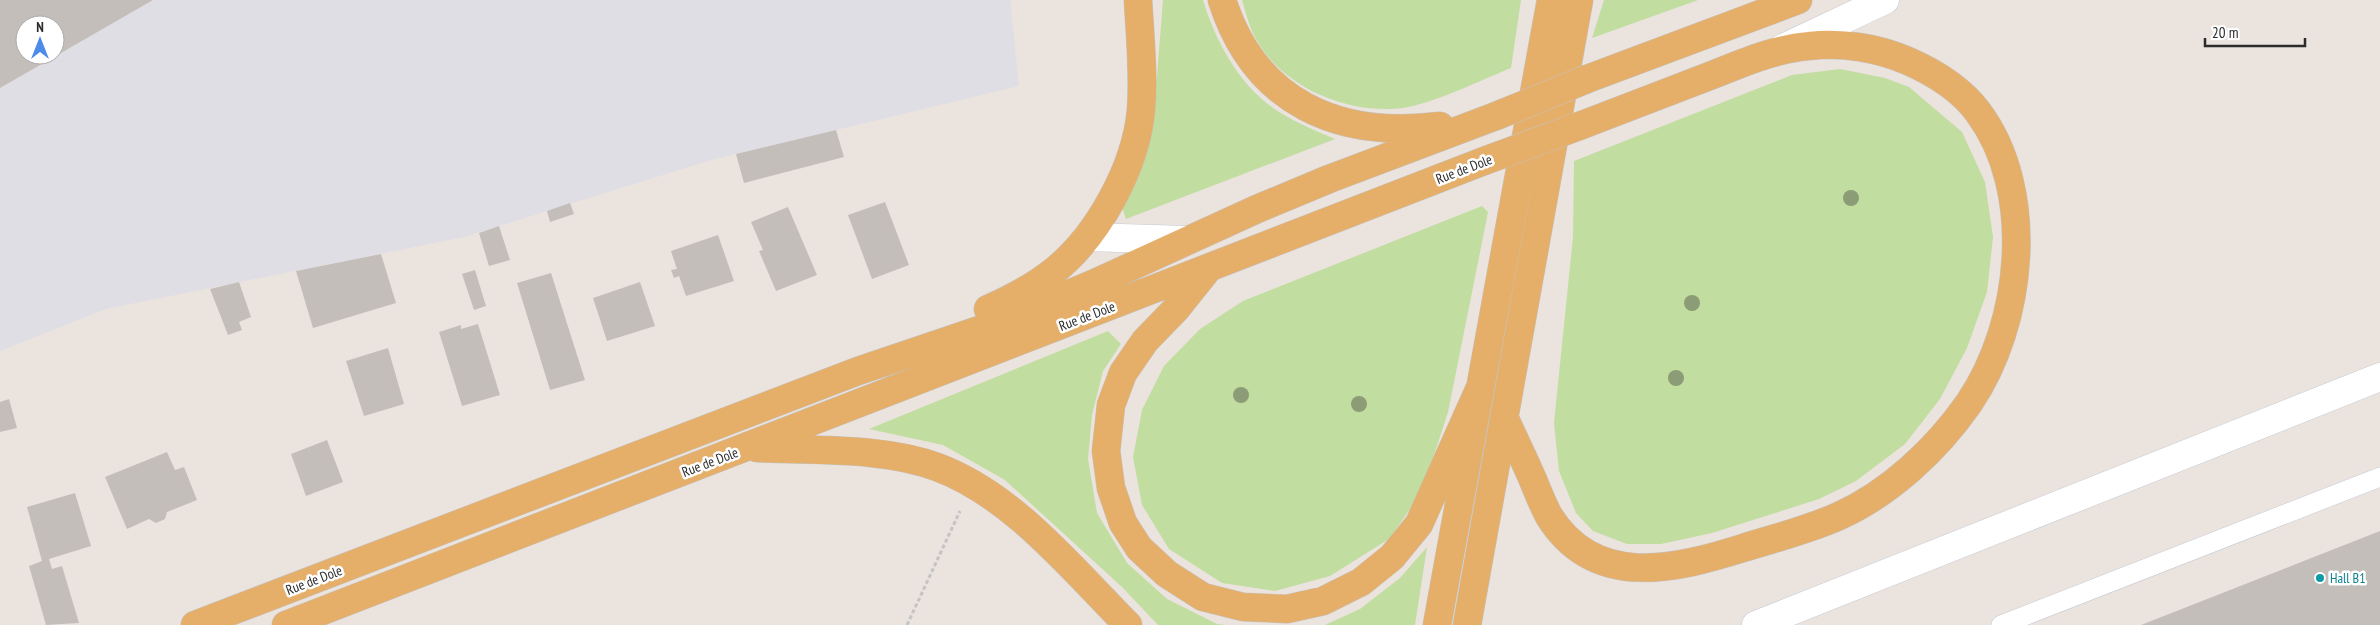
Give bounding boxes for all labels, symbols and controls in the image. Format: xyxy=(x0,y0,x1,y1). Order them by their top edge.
north arrow xyxy=(15,15,65,65)
scale bar xyxy=(2205,15,2305,47)
text: N xyxy=(36,18,44,36)
text: 20 m xyxy=(2212,23,2238,42)
street label: Rue de Dole xyxy=(1433,150,1495,188)
street label: Rue de Dole xyxy=(1056,297,1118,335)
street label: Rue de Dole xyxy=(679,443,741,481)
street label: Rue de Dole xyxy=(283,561,345,599)
place label: Hall B1 xyxy=(2330,569,2366,587)
marker: Hall B1 xyxy=(2314,572,2326,584)

